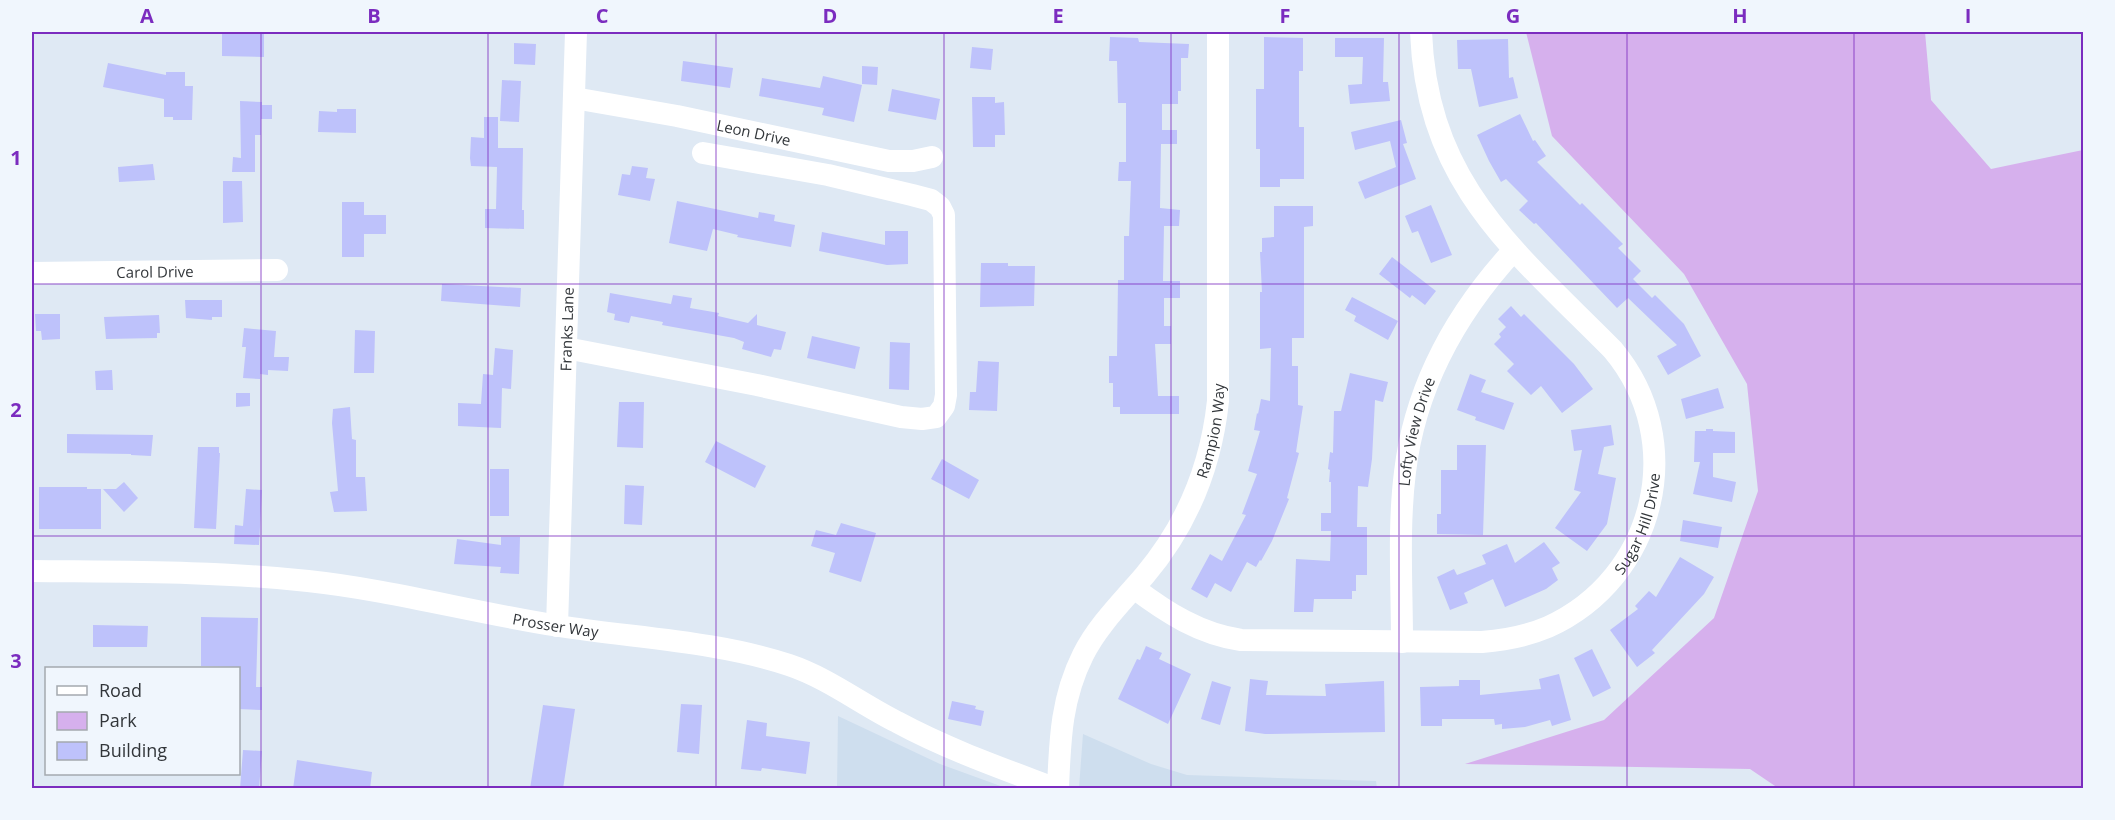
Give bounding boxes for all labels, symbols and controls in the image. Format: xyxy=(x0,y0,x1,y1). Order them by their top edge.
text: A xyxy=(140,2,154,29)
text: B xyxy=(367,2,381,29)
text: C xyxy=(596,2,609,29)
text: D xyxy=(823,2,837,29)
text: E xyxy=(1052,2,1064,29)
text: F xyxy=(1280,2,1290,29)
text: G xyxy=(1506,2,1520,29)
text: H xyxy=(1732,2,1748,29)
text: I xyxy=(1965,2,1971,29)
street label: Leon Drive xyxy=(715,115,793,150)
text: 1 xyxy=(10,144,22,171)
street label: Carol Drive xyxy=(116,261,194,282)
street label: Franks Lane xyxy=(555,287,578,372)
street label: Lofty View Drive xyxy=(1393,374,1439,487)
street label: Rampion Way xyxy=(1191,383,1228,481)
text: 2 xyxy=(10,396,22,423)
street label: Sugar Hill Drive xyxy=(1609,472,1664,578)
street label: Prosser Way xyxy=(511,608,600,642)
text: 3 xyxy=(10,647,22,674)
legend xyxy=(45,667,240,775)
text: Road xyxy=(99,678,142,702)
text: Park xyxy=(99,708,137,732)
text: Building xyxy=(99,738,167,762)

